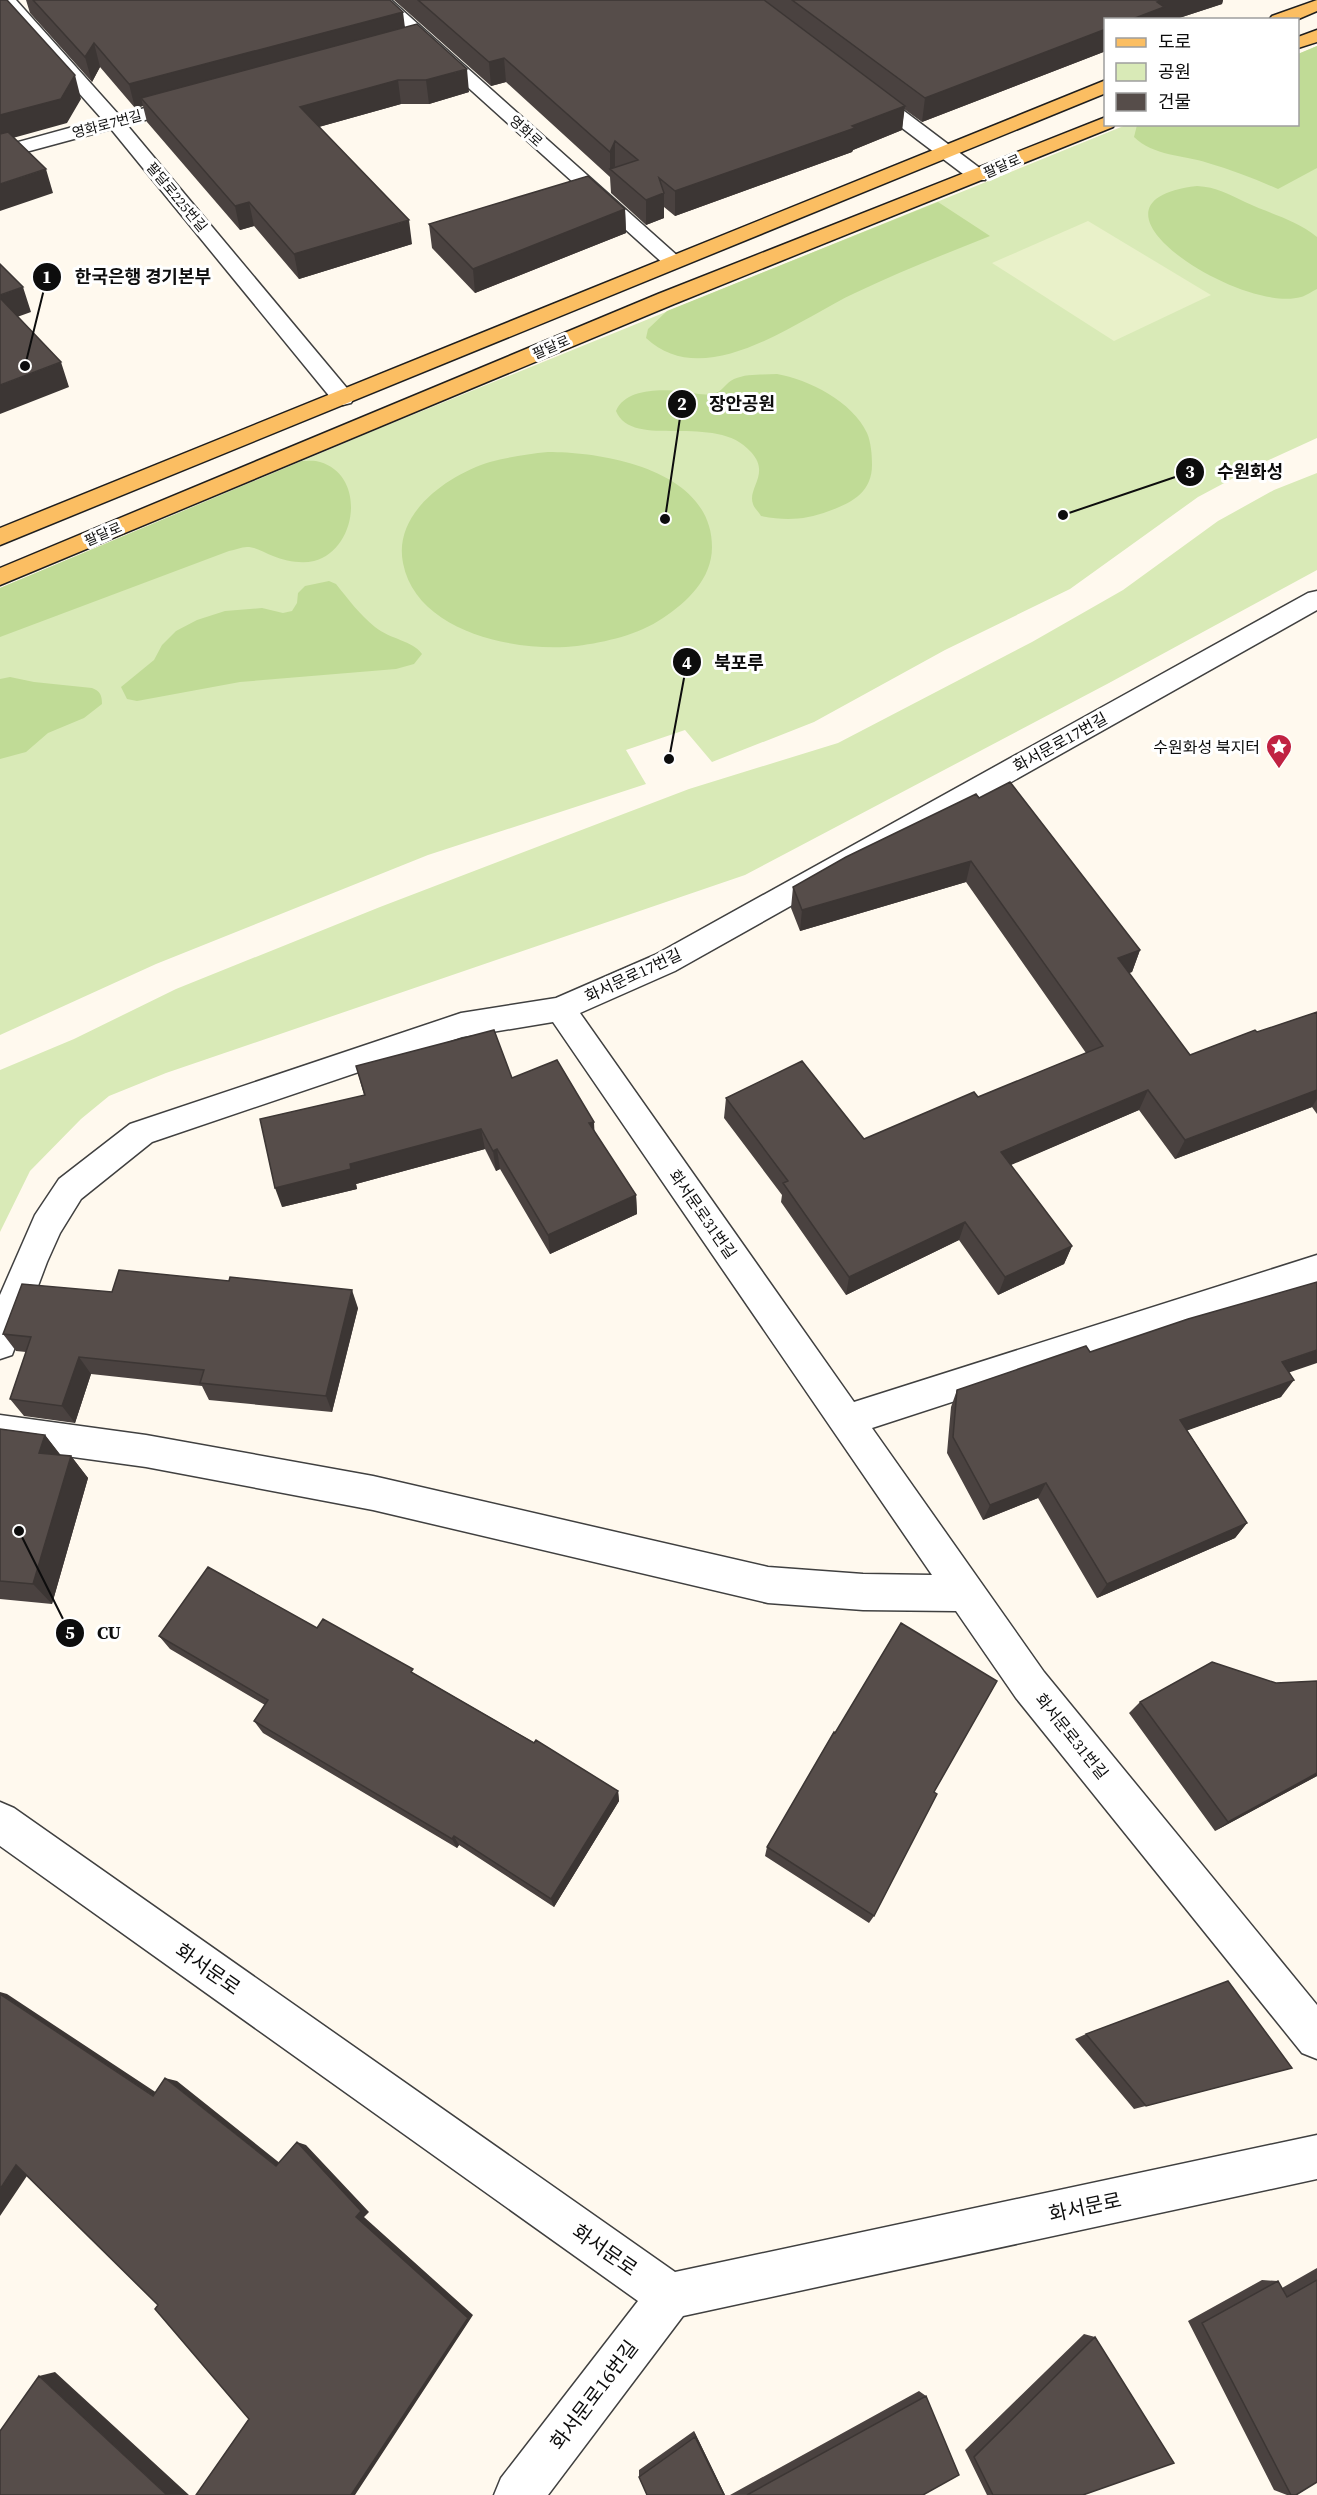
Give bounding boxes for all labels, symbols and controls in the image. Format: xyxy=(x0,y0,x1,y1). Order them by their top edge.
legend xyxy=(1104,18,1299,126)
text: 도로 xyxy=(1158,29,1191,54)
text: 공원 xyxy=(1158,59,1191,84)
text: 건물 xyxy=(1158,89,1191,114)
street label: 영화로7번길 xyxy=(70,105,144,143)
street label: 영화로 xyxy=(505,111,547,151)
street label: 팔달로 xyxy=(980,149,1024,183)
street label: 팔달로225번길 xyxy=(142,158,212,236)
callout: 한국은행 경기본부 xyxy=(32,259,223,295)
text: 1 xyxy=(42,264,52,289)
text: 한국은행 경기본부 xyxy=(75,264,211,289)
street label: 팔달로 xyxy=(529,330,573,364)
callout: 장안공원 xyxy=(667,386,787,422)
text: 2 xyxy=(677,391,687,416)
text: 장안공원 xyxy=(709,391,775,416)
callout: 수원화성 xyxy=(1175,454,1295,490)
text: 3 xyxy=(1185,459,1195,484)
text: 수원화성 xyxy=(1217,459,1283,484)
street label: 팔달로 xyxy=(81,517,125,551)
callout: 북포루 xyxy=(672,644,775,680)
text: 4 xyxy=(682,650,692,675)
text: 북포루 xyxy=(714,650,764,675)
street label: 화서문로17번길 xyxy=(1009,707,1111,777)
place icon: 수원화성 북지터 xyxy=(1264,732,1294,770)
place label: 수원화성 북지터 xyxy=(1153,736,1260,758)
street label: 화서문로17번길 xyxy=(581,943,685,1007)
street label: 화서문로31번길 xyxy=(664,1165,742,1263)
callout: CU xyxy=(55,1615,133,1651)
text: 5 xyxy=(65,1620,75,1645)
text: CU xyxy=(97,1620,121,1645)
street label: 화서문로31번길 xyxy=(1031,1689,1113,1783)
street label: 화서문로 xyxy=(170,1936,246,2002)
street label: 화서문로 xyxy=(1046,2186,1124,2228)
street label: 화서문로 xyxy=(567,2217,643,2283)
street label: 화서문로16번길 xyxy=(544,2335,644,2455)

